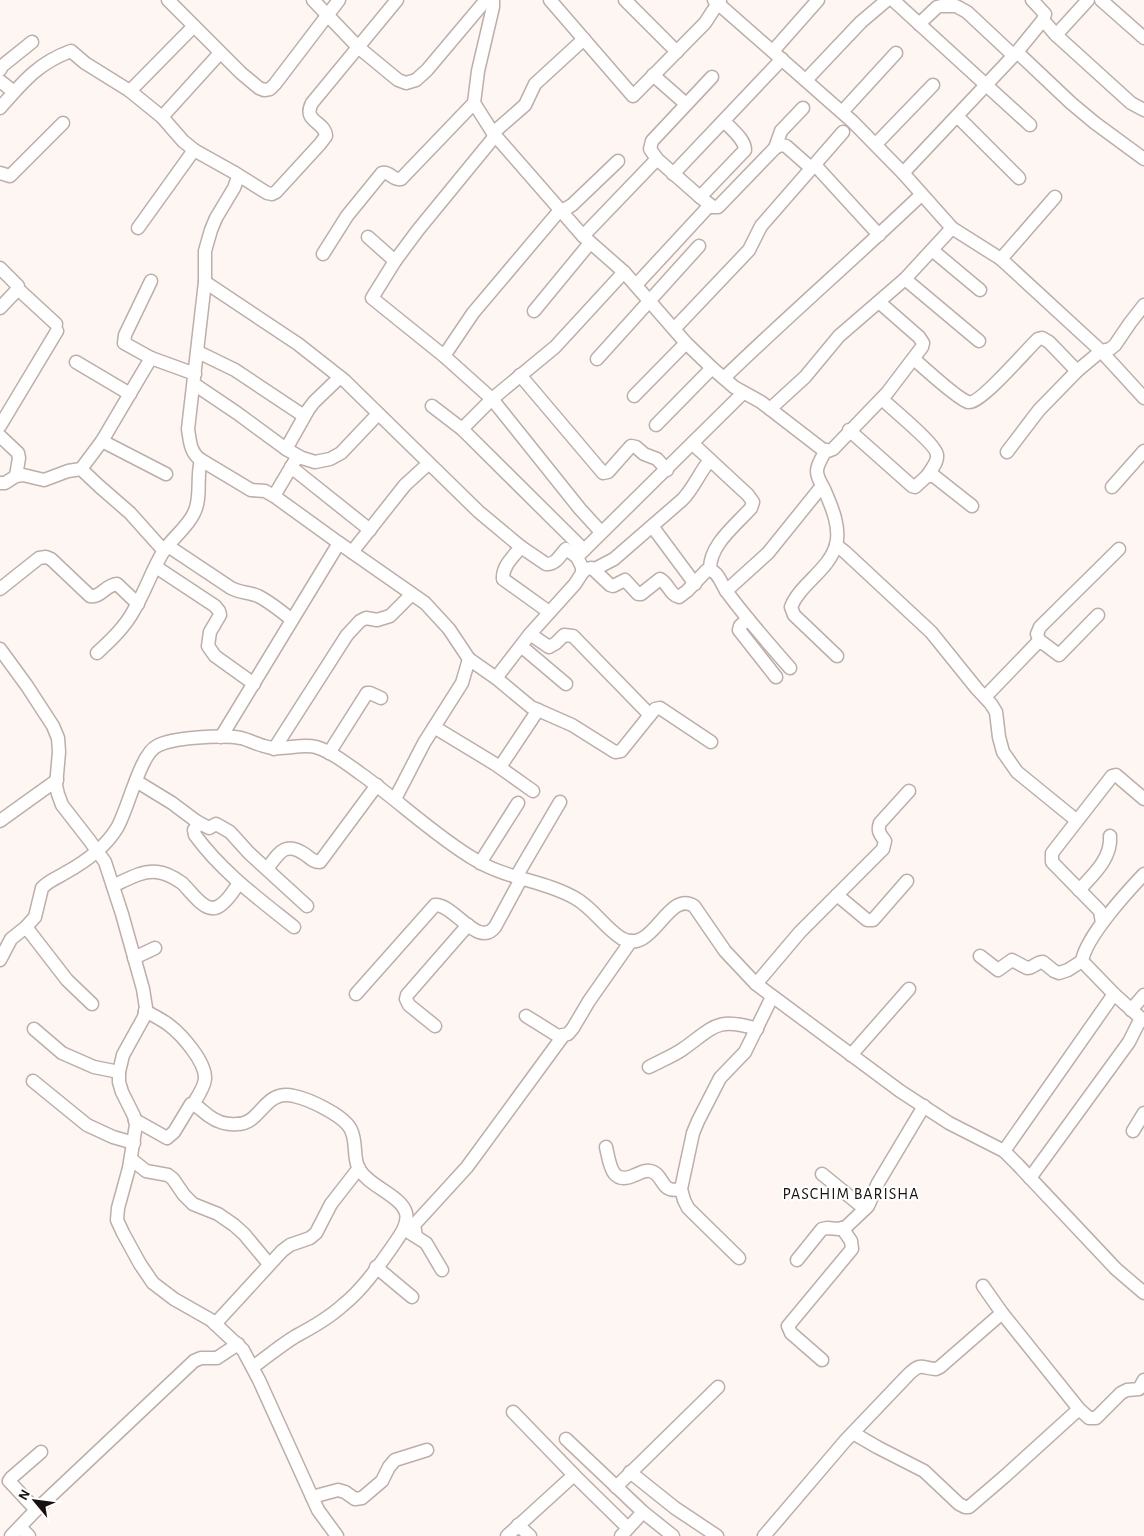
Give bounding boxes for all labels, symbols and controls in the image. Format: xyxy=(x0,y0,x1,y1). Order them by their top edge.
district label: PASCHIM BARISHA xyxy=(783,1186,919,1202)
north arrow xyxy=(10,1476,60,1526)
text: N xyxy=(16,1488,33,1503)

